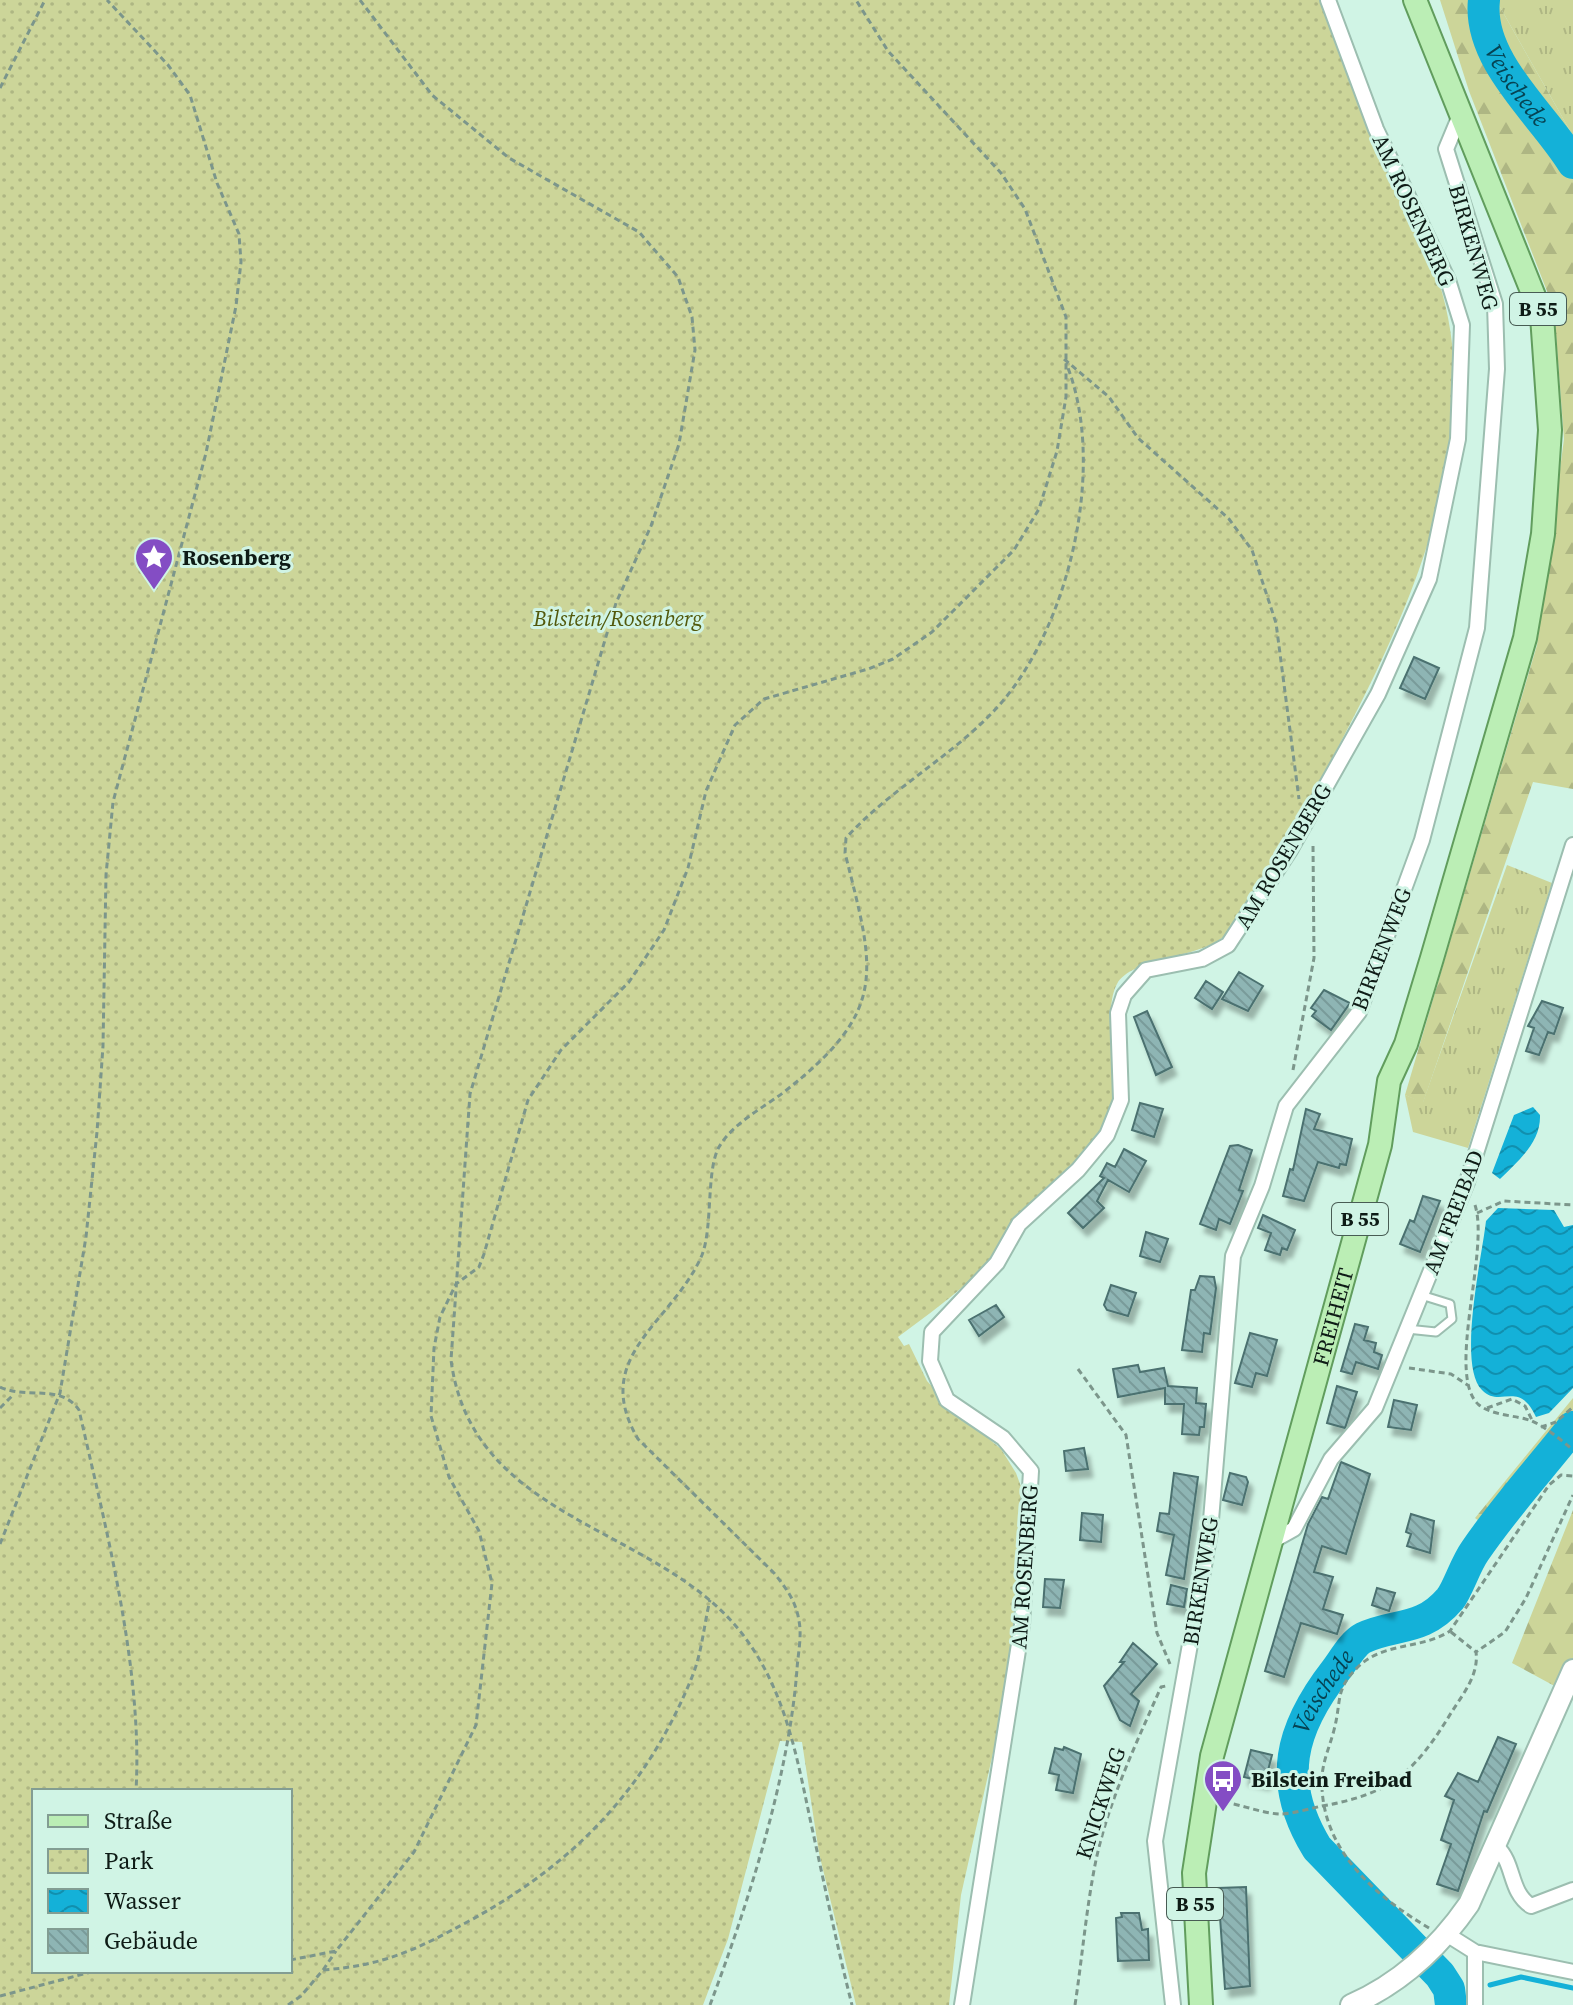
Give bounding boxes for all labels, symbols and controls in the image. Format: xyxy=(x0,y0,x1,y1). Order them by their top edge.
water label: Veischede xyxy=(1477,39,1557,134)
street label: AM ROSENBERG xyxy=(1366,129,1462,291)
street label: BIRKENWEG xyxy=(1442,181,1506,313)
road number: B 55 xyxy=(1510,293,1566,325)
place icon: Rosenberg xyxy=(133,536,175,591)
place label: Rosenberg xyxy=(182,542,291,572)
park label: Bilstein/Rosenberg xyxy=(532,603,704,633)
street label: AM ROSENBERG xyxy=(1228,778,1338,934)
street label: BIRKENWEG xyxy=(1344,883,1418,1015)
street label: AM FREIBAD xyxy=(1416,1146,1490,1278)
road number: B 55 xyxy=(1332,1203,1388,1235)
street label: FREIHEIT xyxy=(1305,1264,1361,1369)
street label: AM ROSENBERG xyxy=(1003,1484,1045,1650)
street label: BIRKENWEG xyxy=(1175,1515,1225,1647)
water label: Veischede xyxy=(1284,1642,1362,1738)
street label: KNICKWEG xyxy=(1068,1743,1132,1863)
bus stop icon: Bilstein Freibad xyxy=(1202,1758,1244,1813)
place label: Bilstein Freibad xyxy=(1251,1764,1412,1794)
legend xyxy=(32,1789,292,1973)
text: Straße xyxy=(104,1804,172,1837)
text: Park xyxy=(104,1844,154,1877)
text: Wasser xyxy=(104,1884,181,1917)
road number: B 55 xyxy=(1167,1888,1223,1920)
text: Gebäude xyxy=(104,1924,198,1957)

